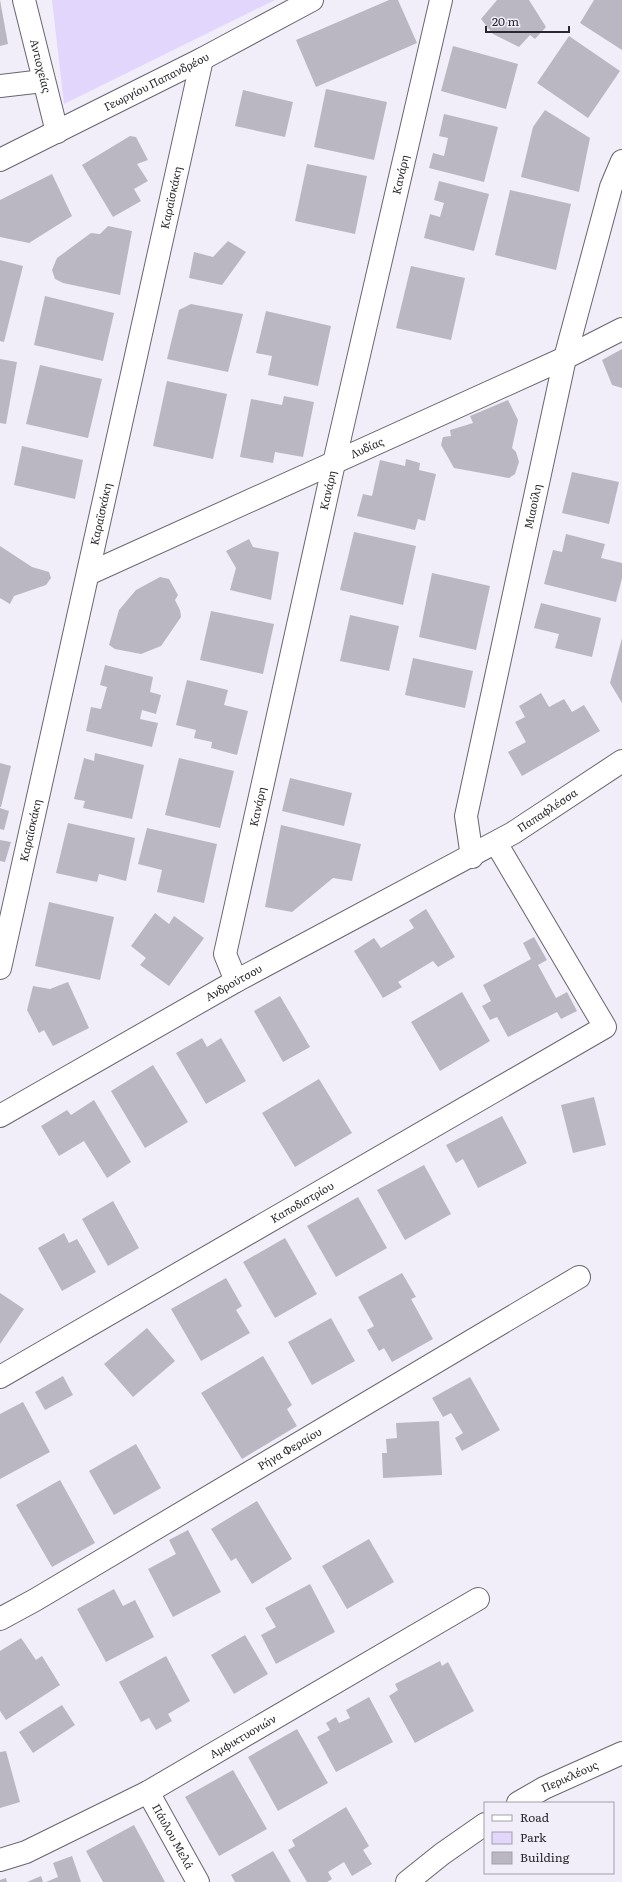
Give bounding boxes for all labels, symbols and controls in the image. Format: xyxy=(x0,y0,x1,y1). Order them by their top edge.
scale bar xyxy=(486,8,569,34)
text: 20 m xyxy=(492,12,519,30)
street label: Αντιοχείας xyxy=(27,37,56,95)
street label: Γεωργίου Παπανδρέου xyxy=(101,48,211,114)
street label: Κανάρη xyxy=(387,153,412,196)
street label: Καραϊσκάκη xyxy=(155,165,185,230)
street label: Λυδίας xyxy=(347,432,386,461)
street label: Κανάρη xyxy=(315,469,339,512)
street label: Καραϊσκάκη xyxy=(85,481,115,547)
street label: Μιαούλη xyxy=(519,482,545,530)
street label: Παπαφλέσσα xyxy=(513,784,580,835)
street label: Κανάρη xyxy=(245,785,269,828)
street label: Καραϊσκάκη xyxy=(15,797,44,863)
street label: Ανδρούτσου xyxy=(202,960,264,1004)
street label: Καποδιστρίου xyxy=(267,1177,336,1226)
street label: Ρήγα Φεραίου xyxy=(254,1423,324,1473)
street label: Αμφικτυονιών xyxy=(206,1710,279,1761)
street label: Περικλέους xyxy=(538,1756,601,1795)
street label: Πάυλου Μελά xyxy=(149,1801,198,1872)
legend xyxy=(484,1802,614,1874)
text: Road xyxy=(520,1808,550,1826)
text: Park xyxy=(520,1828,547,1846)
text: Building xyxy=(520,1848,570,1866)

